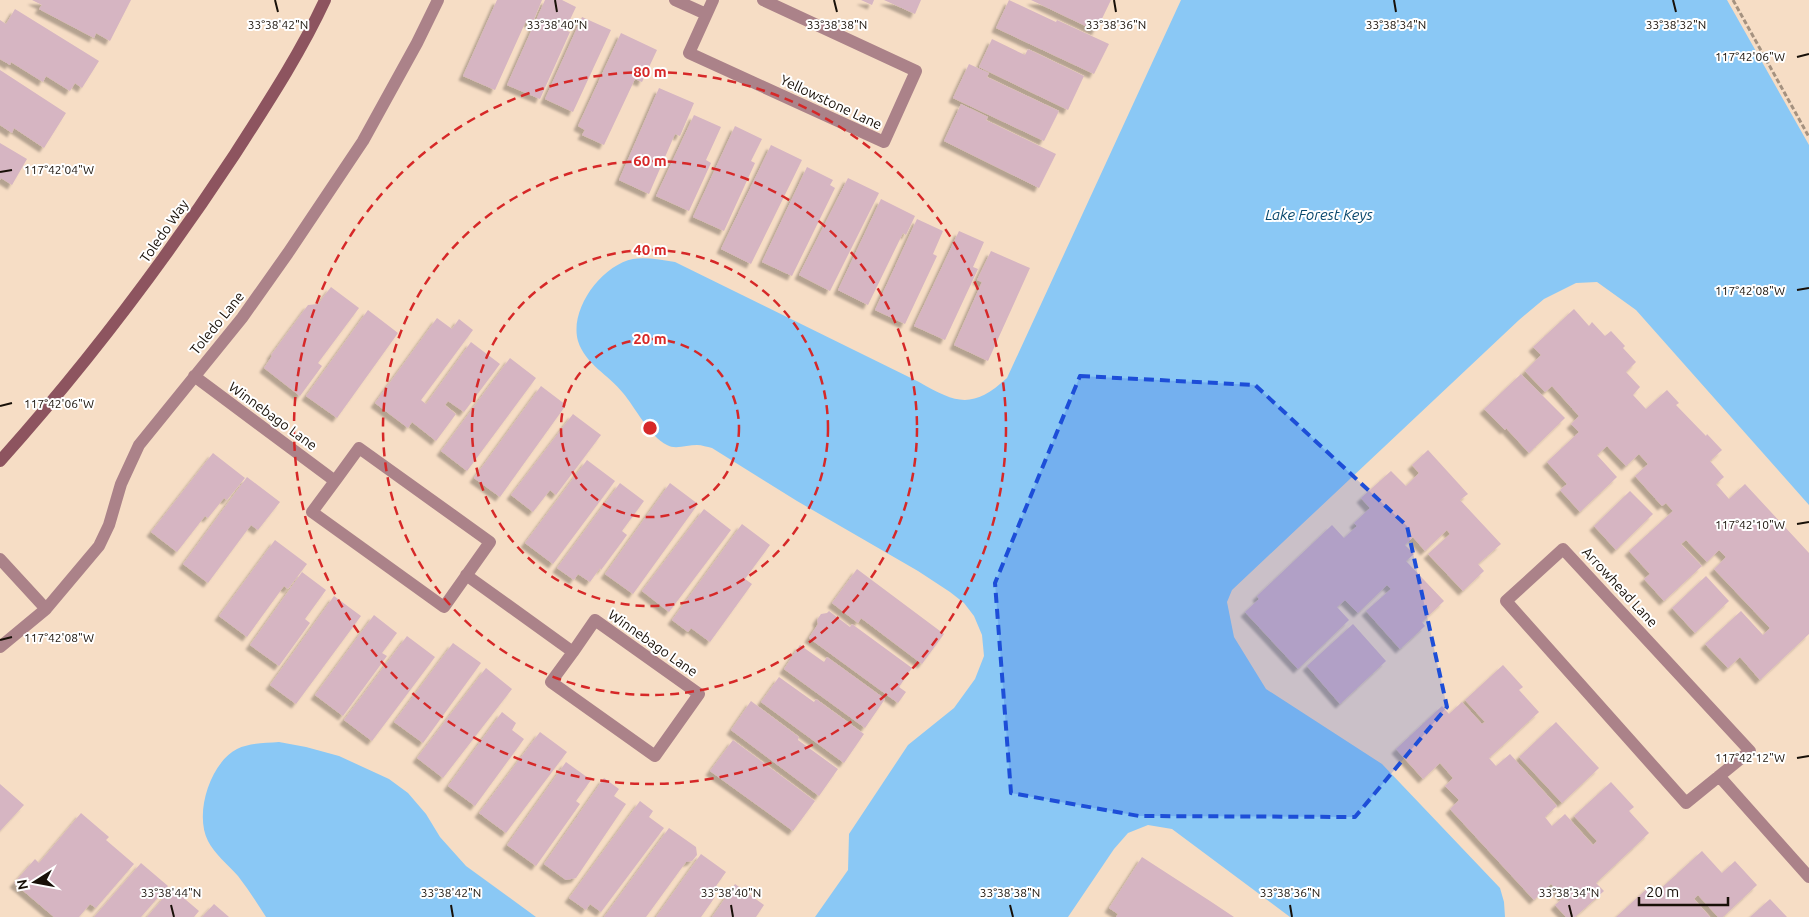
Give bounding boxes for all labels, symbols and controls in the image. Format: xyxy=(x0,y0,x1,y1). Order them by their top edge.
text: 33°38'42"N xyxy=(248,18,308,31)
text: 33°38'40"N xyxy=(527,18,587,31)
text: 33°38'38"N xyxy=(807,18,867,31)
text: 33°38'36"N xyxy=(1086,18,1146,31)
text: 33°38'34"N xyxy=(1366,18,1426,31)
text: 33°38'32"N xyxy=(1646,18,1706,31)
text: 117°42'06"W xyxy=(1715,50,1785,63)
text: 80 m xyxy=(633,63,667,80)
street label: Yellowstone Lane xyxy=(778,71,884,133)
text: 60 m xyxy=(633,152,667,169)
text: 117°42'04"W xyxy=(24,163,94,176)
street label: Toledo Way xyxy=(137,196,192,265)
water label: Lake Forest Keys xyxy=(1265,206,1373,223)
text: 40 m xyxy=(633,241,667,258)
text: 117°42'08"W xyxy=(1715,284,1785,297)
street label: Toledo Lane xyxy=(187,288,247,358)
text: 20 m xyxy=(633,330,667,347)
street label: Winnebago Lane xyxy=(226,379,320,453)
text: 117°42'06"W xyxy=(24,397,94,410)
centre of rings xyxy=(641,419,659,437)
text: 117°42'10"W xyxy=(1715,518,1785,531)
street label: Arrowhead Lane xyxy=(1579,544,1661,630)
street label: Winnebago Lane xyxy=(605,606,701,680)
text: 117°42'08"W xyxy=(24,631,94,644)
text: 117°42'12"W xyxy=(1715,751,1785,764)
north arrow xyxy=(10,857,60,907)
scale bar xyxy=(1639,874,1728,906)
text: N xyxy=(13,878,31,891)
text: 20 m xyxy=(1646,883,1679,900)
text: 33°38'44"N xyxy=(141,886,201,899)
text: 33°38'42"N xyxy=(421,886,481,899)
text: 33°38'40"N xyxy=(701,886,761,899)
text: 33°38'38"N xyxy=(980,886,1040,899)
text: 33°38'36"N xyxy=(1260,886,1320,899)
text: 33°38'34"N xyxy=(1539,886,1599,899)

